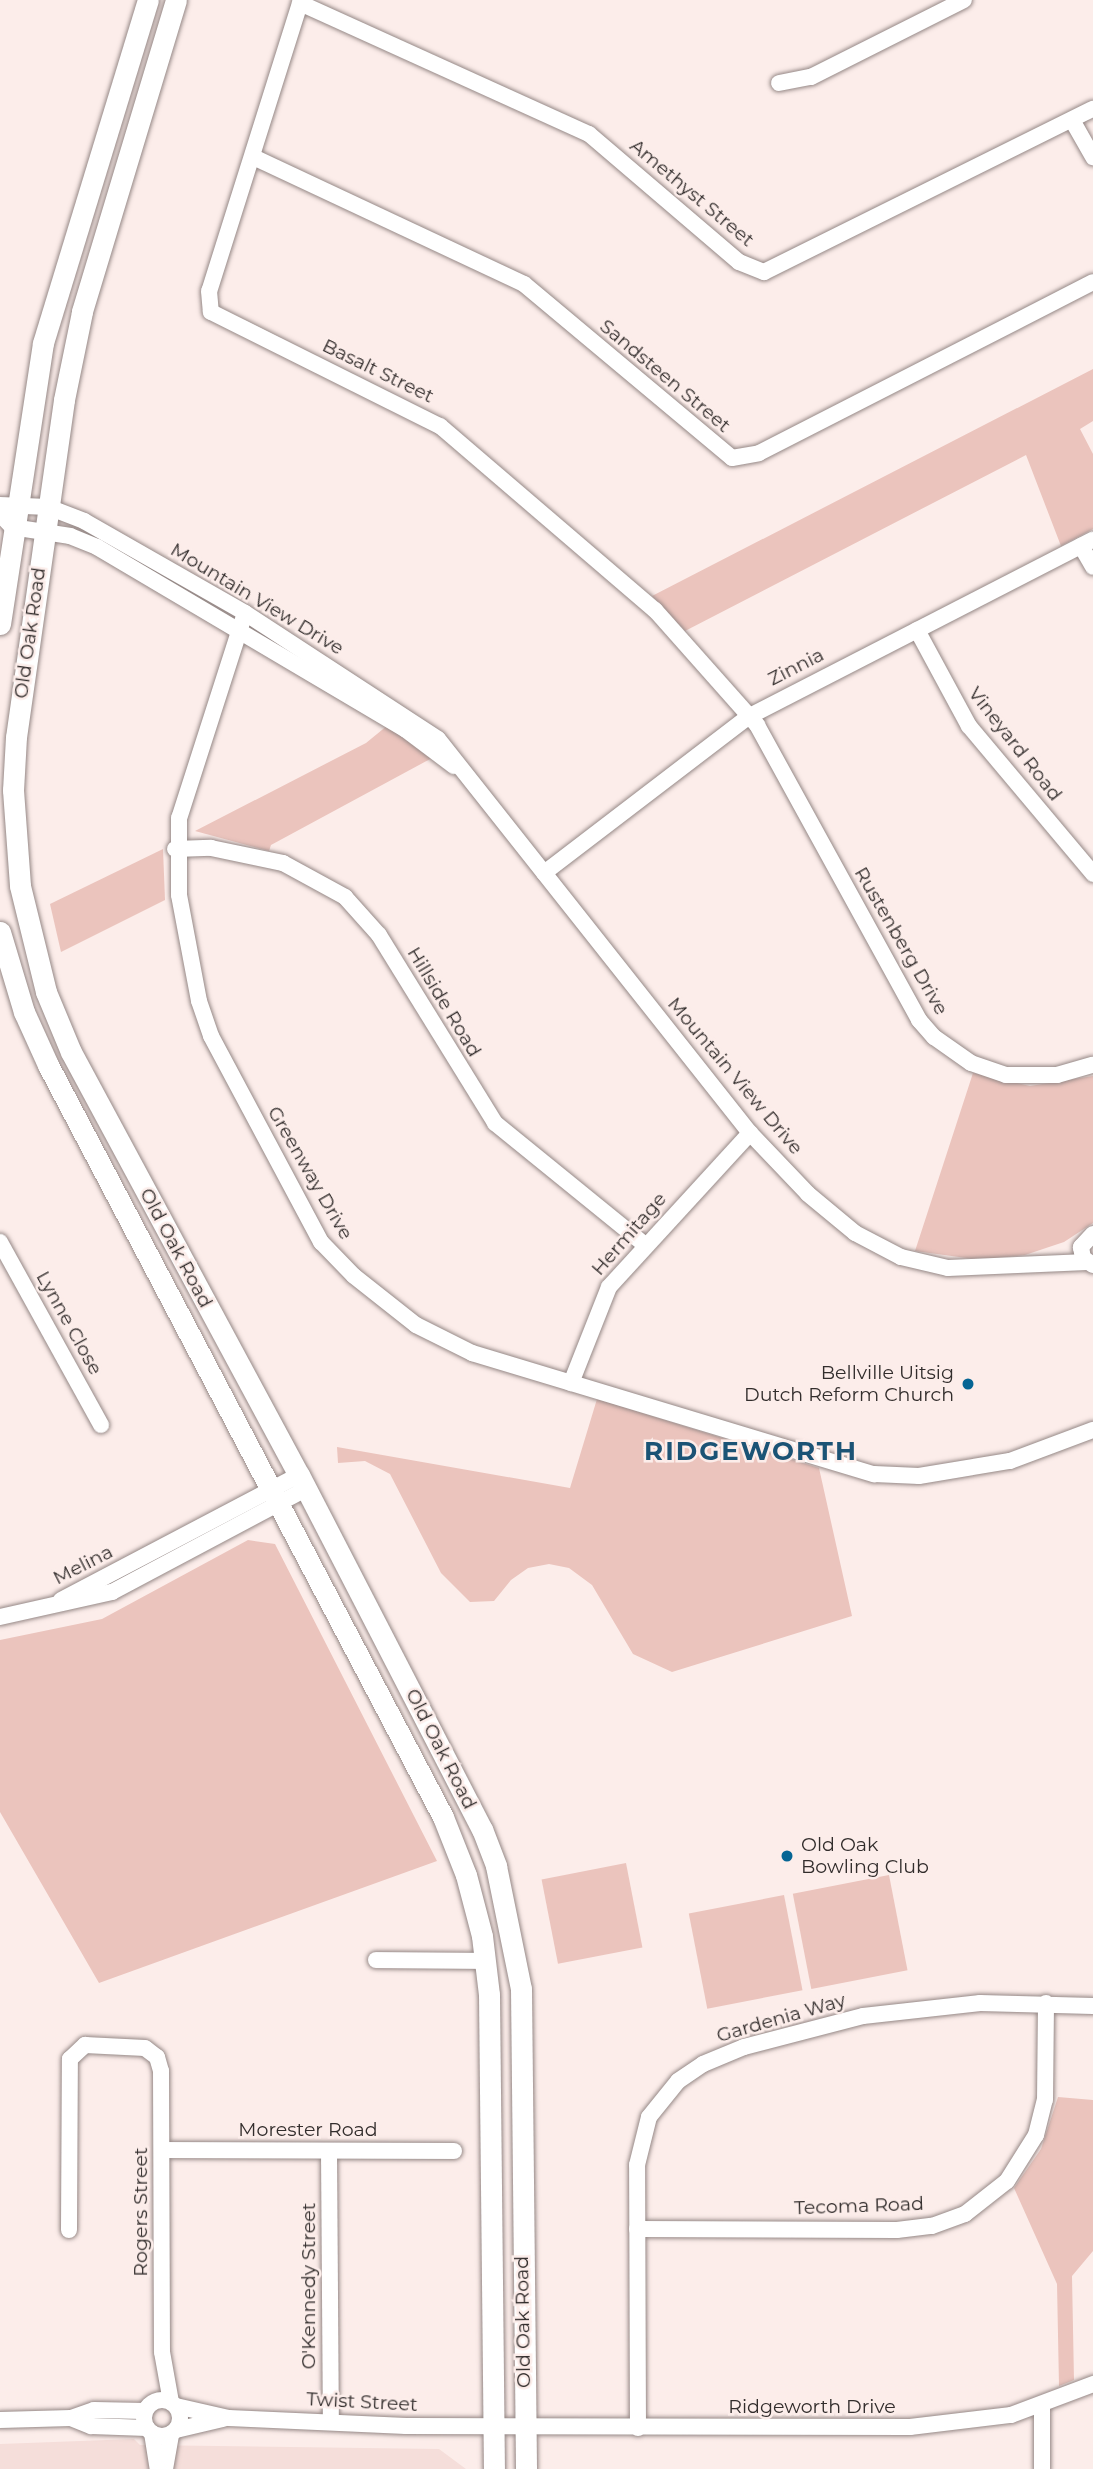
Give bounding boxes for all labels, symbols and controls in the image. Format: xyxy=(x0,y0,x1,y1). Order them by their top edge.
street label: Amethyst Street xyxy=(625,134,759,252)
street label: Sandsteen Street xyxy=(595,315,735,437)
street label: Basalt Street xyxy=(319,334,437,408)
street label: Mountain View Drive xyxy=(166,538,348,660)
street label: Old Oak Road xyxy=(10,566,50,700)
street label: Zinnia xyxy=(764,643,828,691)
street label: Vineyard Road xyxy=(963,682,1067,806)
street label: Rustenberg Drive xyxy=(849,863,953,1019)
street label: Hillside Road xyxy=(402,943,486,1061)
street label: Mountain View Drive xyxy=(663,993,807,1159)
street label: Greenway Drive xyxy=(263,1102,357,1244)
street label: Old Oak Road xyxy=(135,1184,217,1312)
street label: Hermitage xyxy=(587,1188,671,1280)
street label: Lynne Close xyxy=(31,1267,107,1379)
place label: Bellville Uitsig Dutch Reform Church xyxy=(744,1362,954,1406)
marker: Bellville Uitsig Dutch Reform Church xyxy=(960,1376,976,1392)
district label: RIDGEWORTH xyxy=(645,1436,857,1468)
street label: Melina xyxy=(49,1540,117,1590)
street label: Old Oak Road xyxy=(401,1685,481,1813)
place label: Old Oak Bowling Club xyxy=(801,1834,929,1878)
marker: Old Oak Bowling Club xyxy=(779,1848,795,1864)
street label: Gardenia Way xyxy=(714,1989,848,2047)
street label: Morester Road xyxy=(238,2119,378,2141)
street label: Rogers Street xyxy=(130,2147,152,2277)
street label: Tecoma Road xyxy=(794,2192,924,2220)
street label: O'Kennedy Street xyxy=(298,2203,320,2369)
street label: Old Oak Road xyxy=(510,2256,536,2388)
street label: Twist Street xyxy=(306,2388,418,2416)
street label: Ridgeworth Drive xyxy=(728,2396,896,2418)

